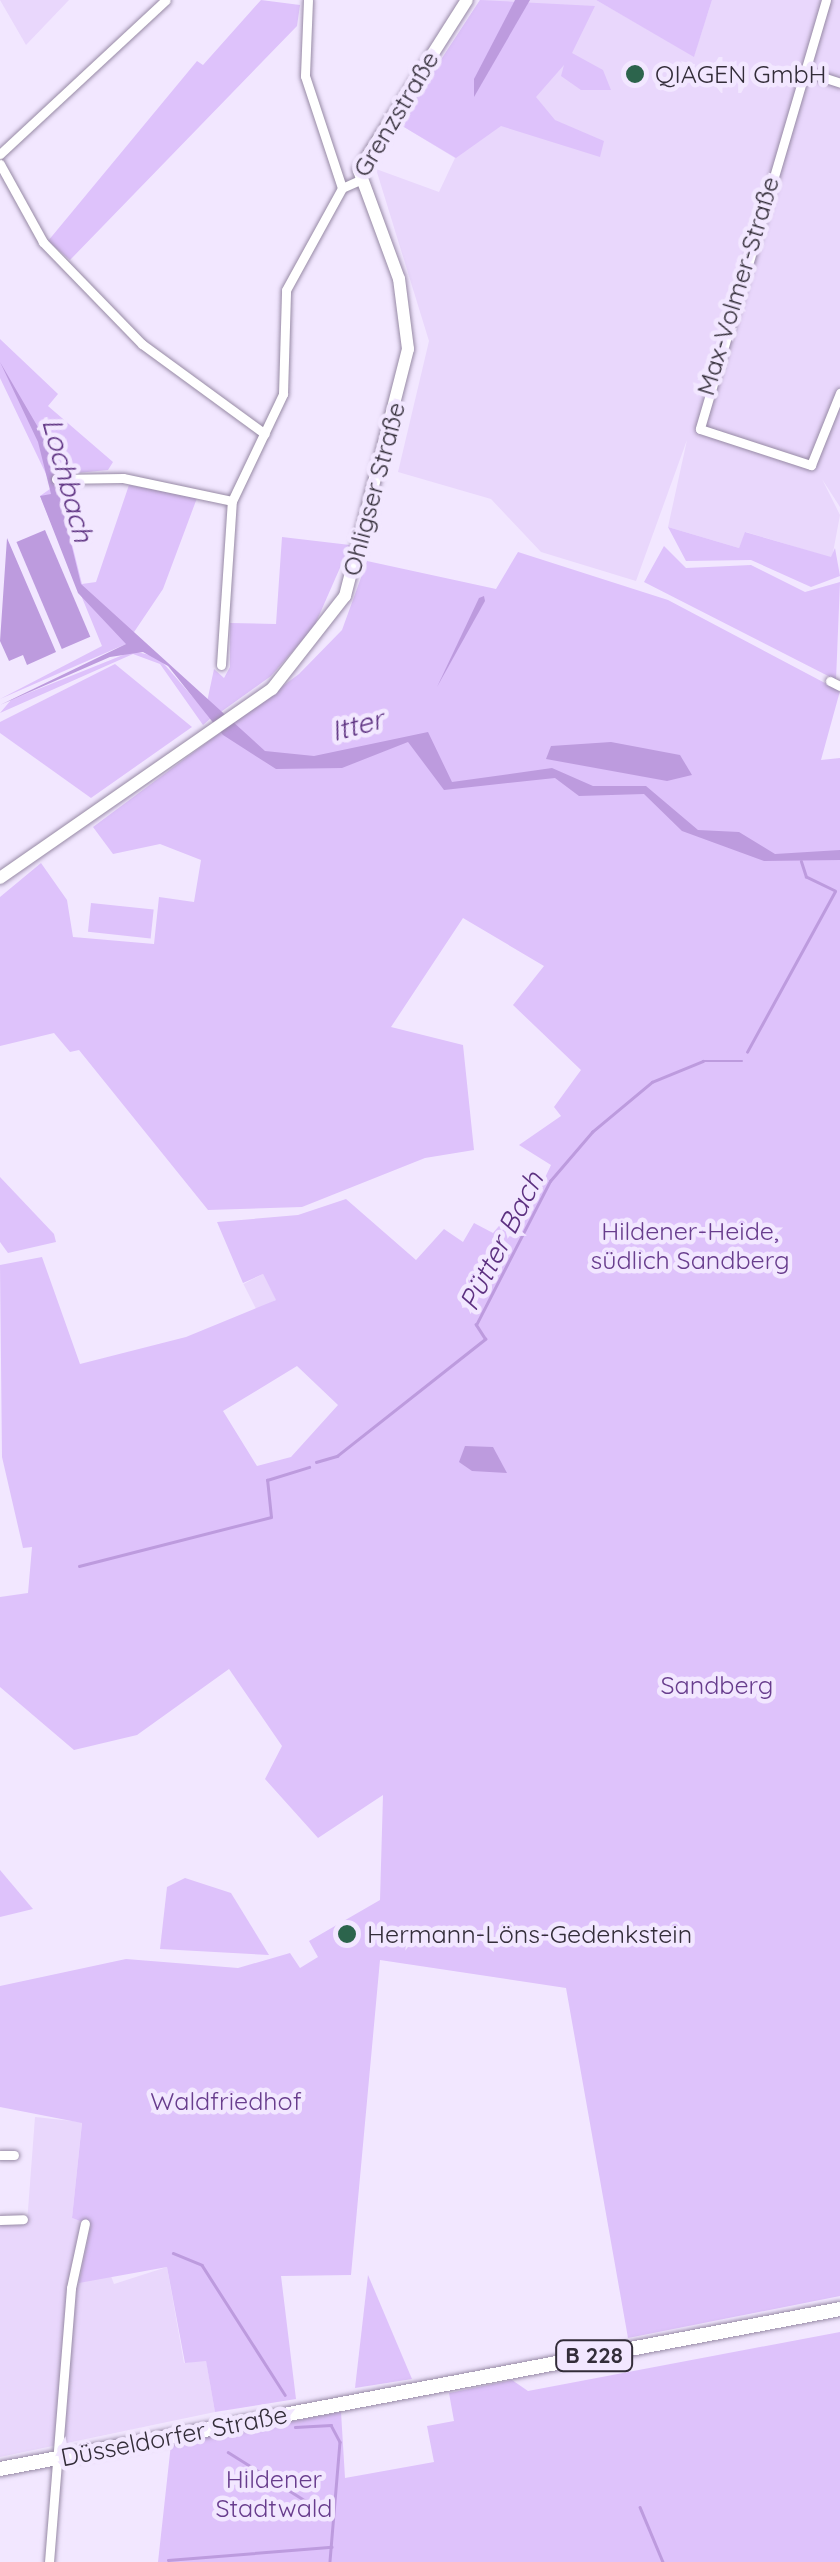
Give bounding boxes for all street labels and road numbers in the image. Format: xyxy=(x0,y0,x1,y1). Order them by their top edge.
street label: Grenzstraße xyxy=(347,46,445,182)
street label: Max-Volmer-Straße xyxy=(690,173,786,399)
street label: Ohligser Straße xyxy=(336,399,412,579)
road number: B 228 xyxy=(554,2339,634,2373)
street label: Düsseldorfer Straße xyxy=(58,2399,290,2473)

